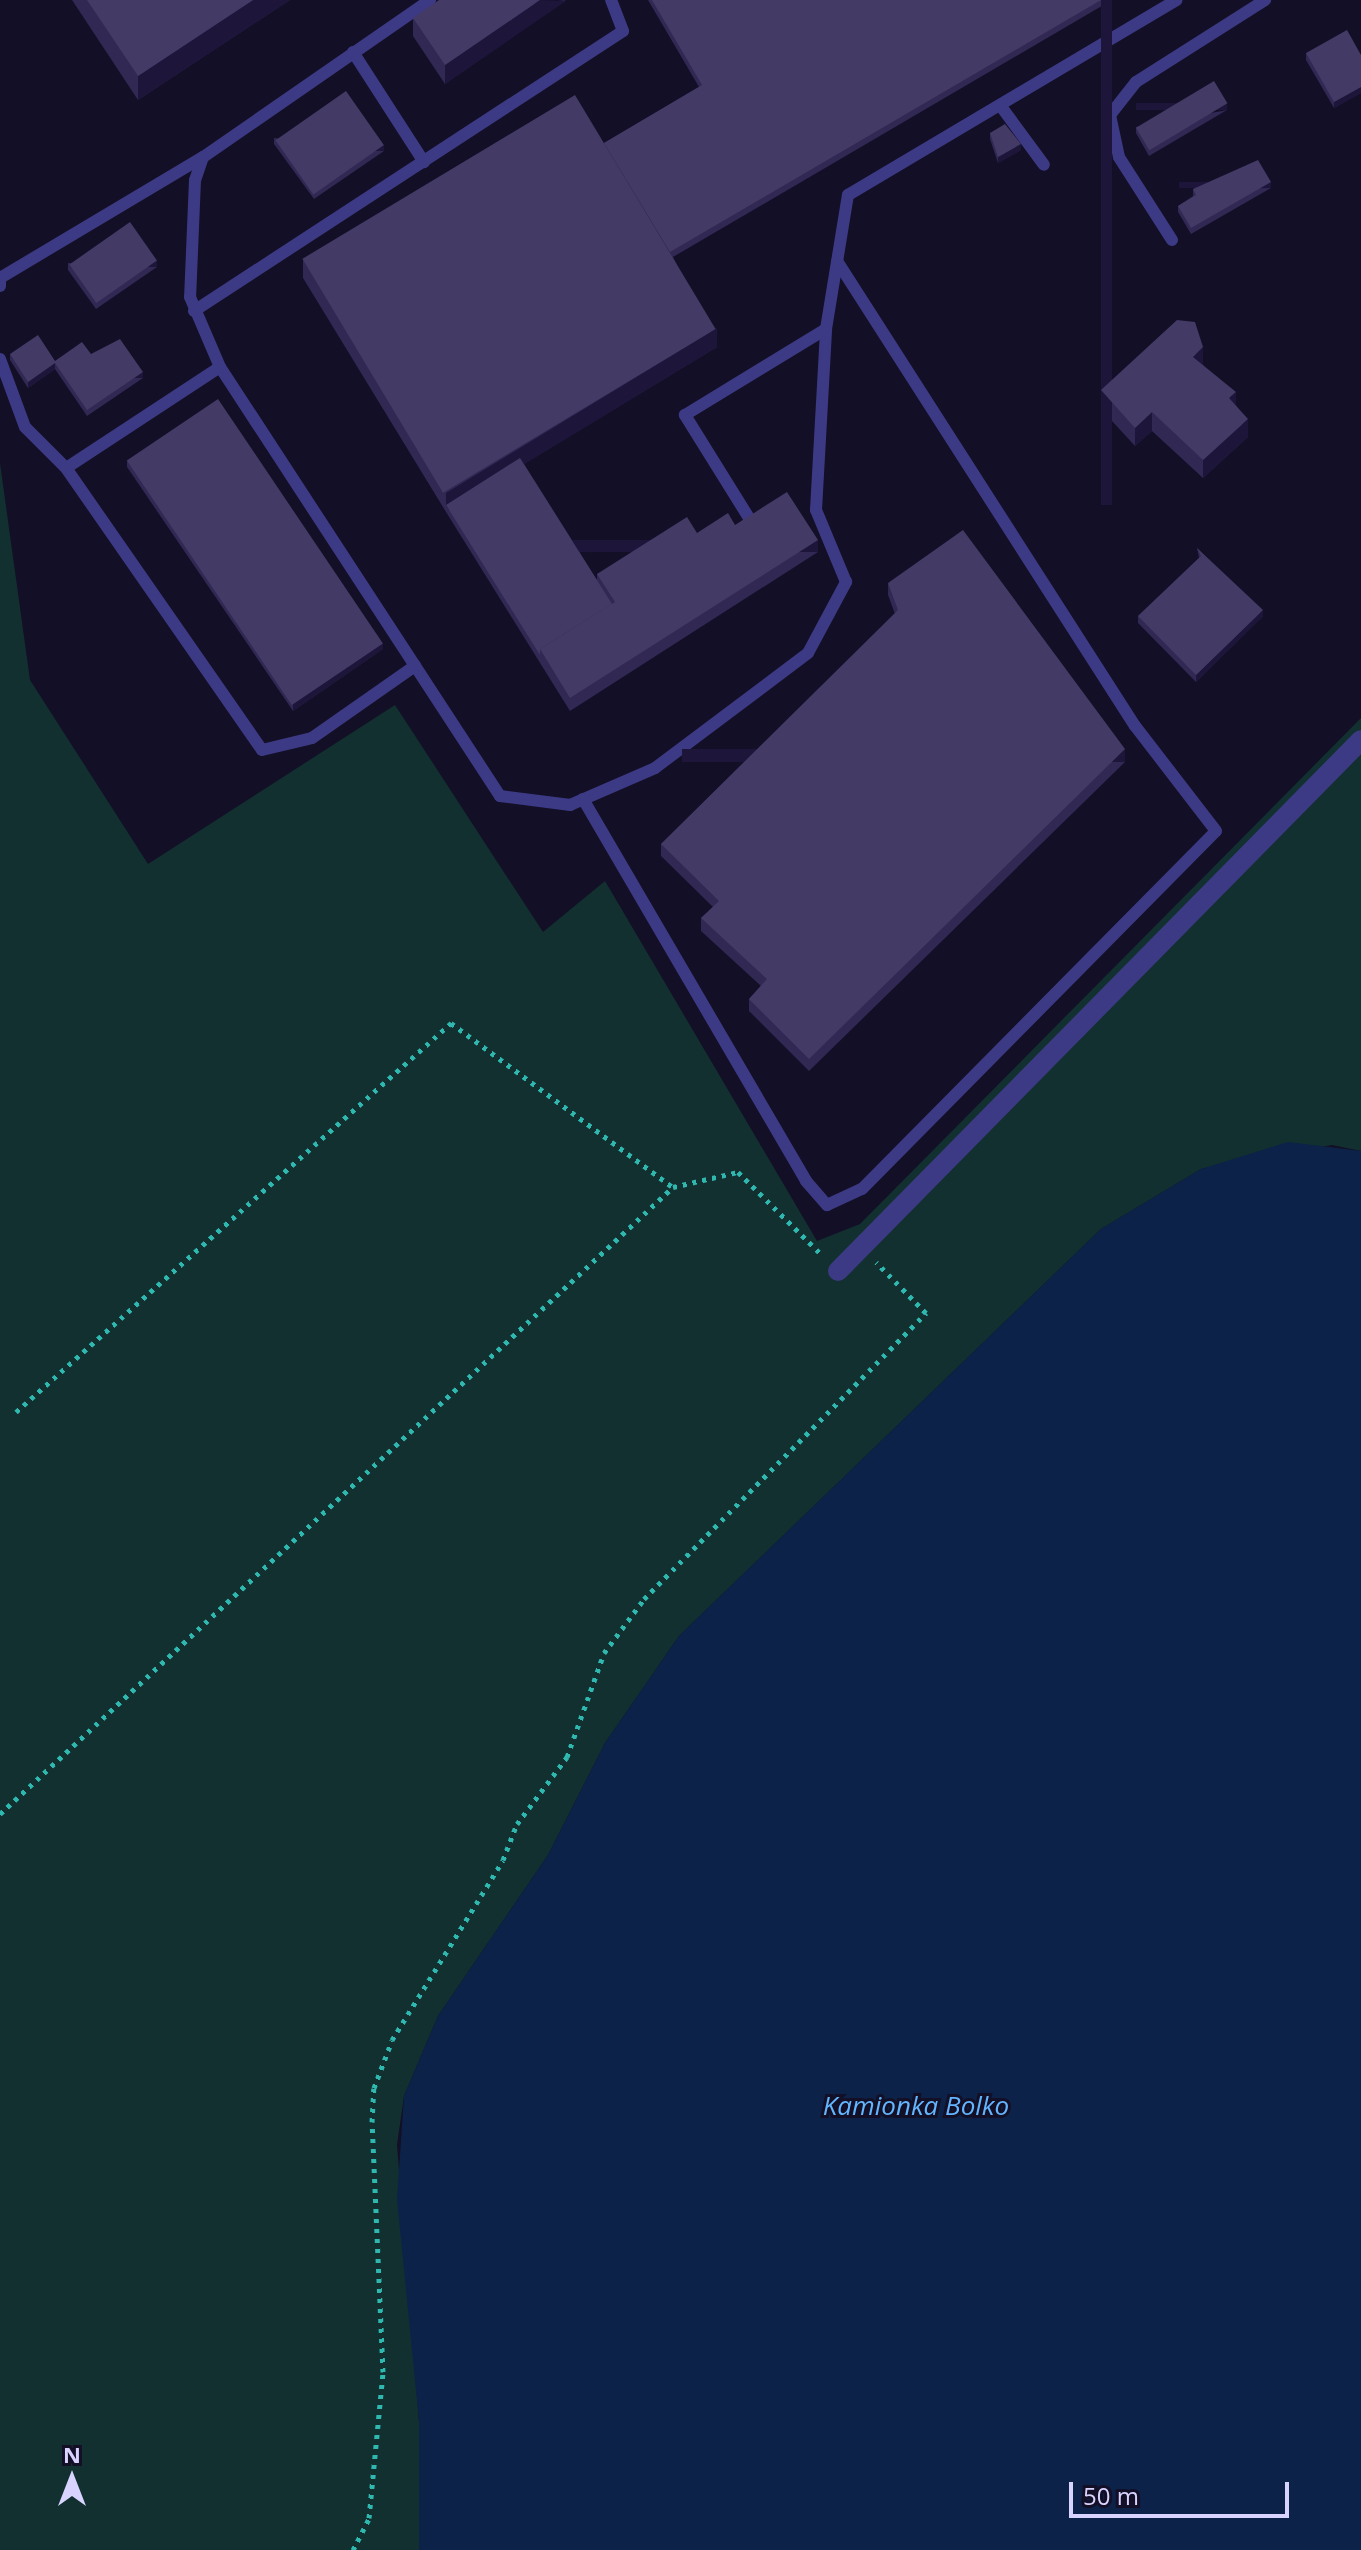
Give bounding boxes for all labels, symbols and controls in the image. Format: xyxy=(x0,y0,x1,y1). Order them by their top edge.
water label: Kamionka Bolko xyxy=(823,2090,1009,2122)
north arrow xyxy=(32,2438,112,2518)
text: N xyxy=(63,2439,81,2469)
scale bar xyxy=(1073,2466,1293,2516)
text: 50 m xyxy=(1083,2479,1139,2512)

